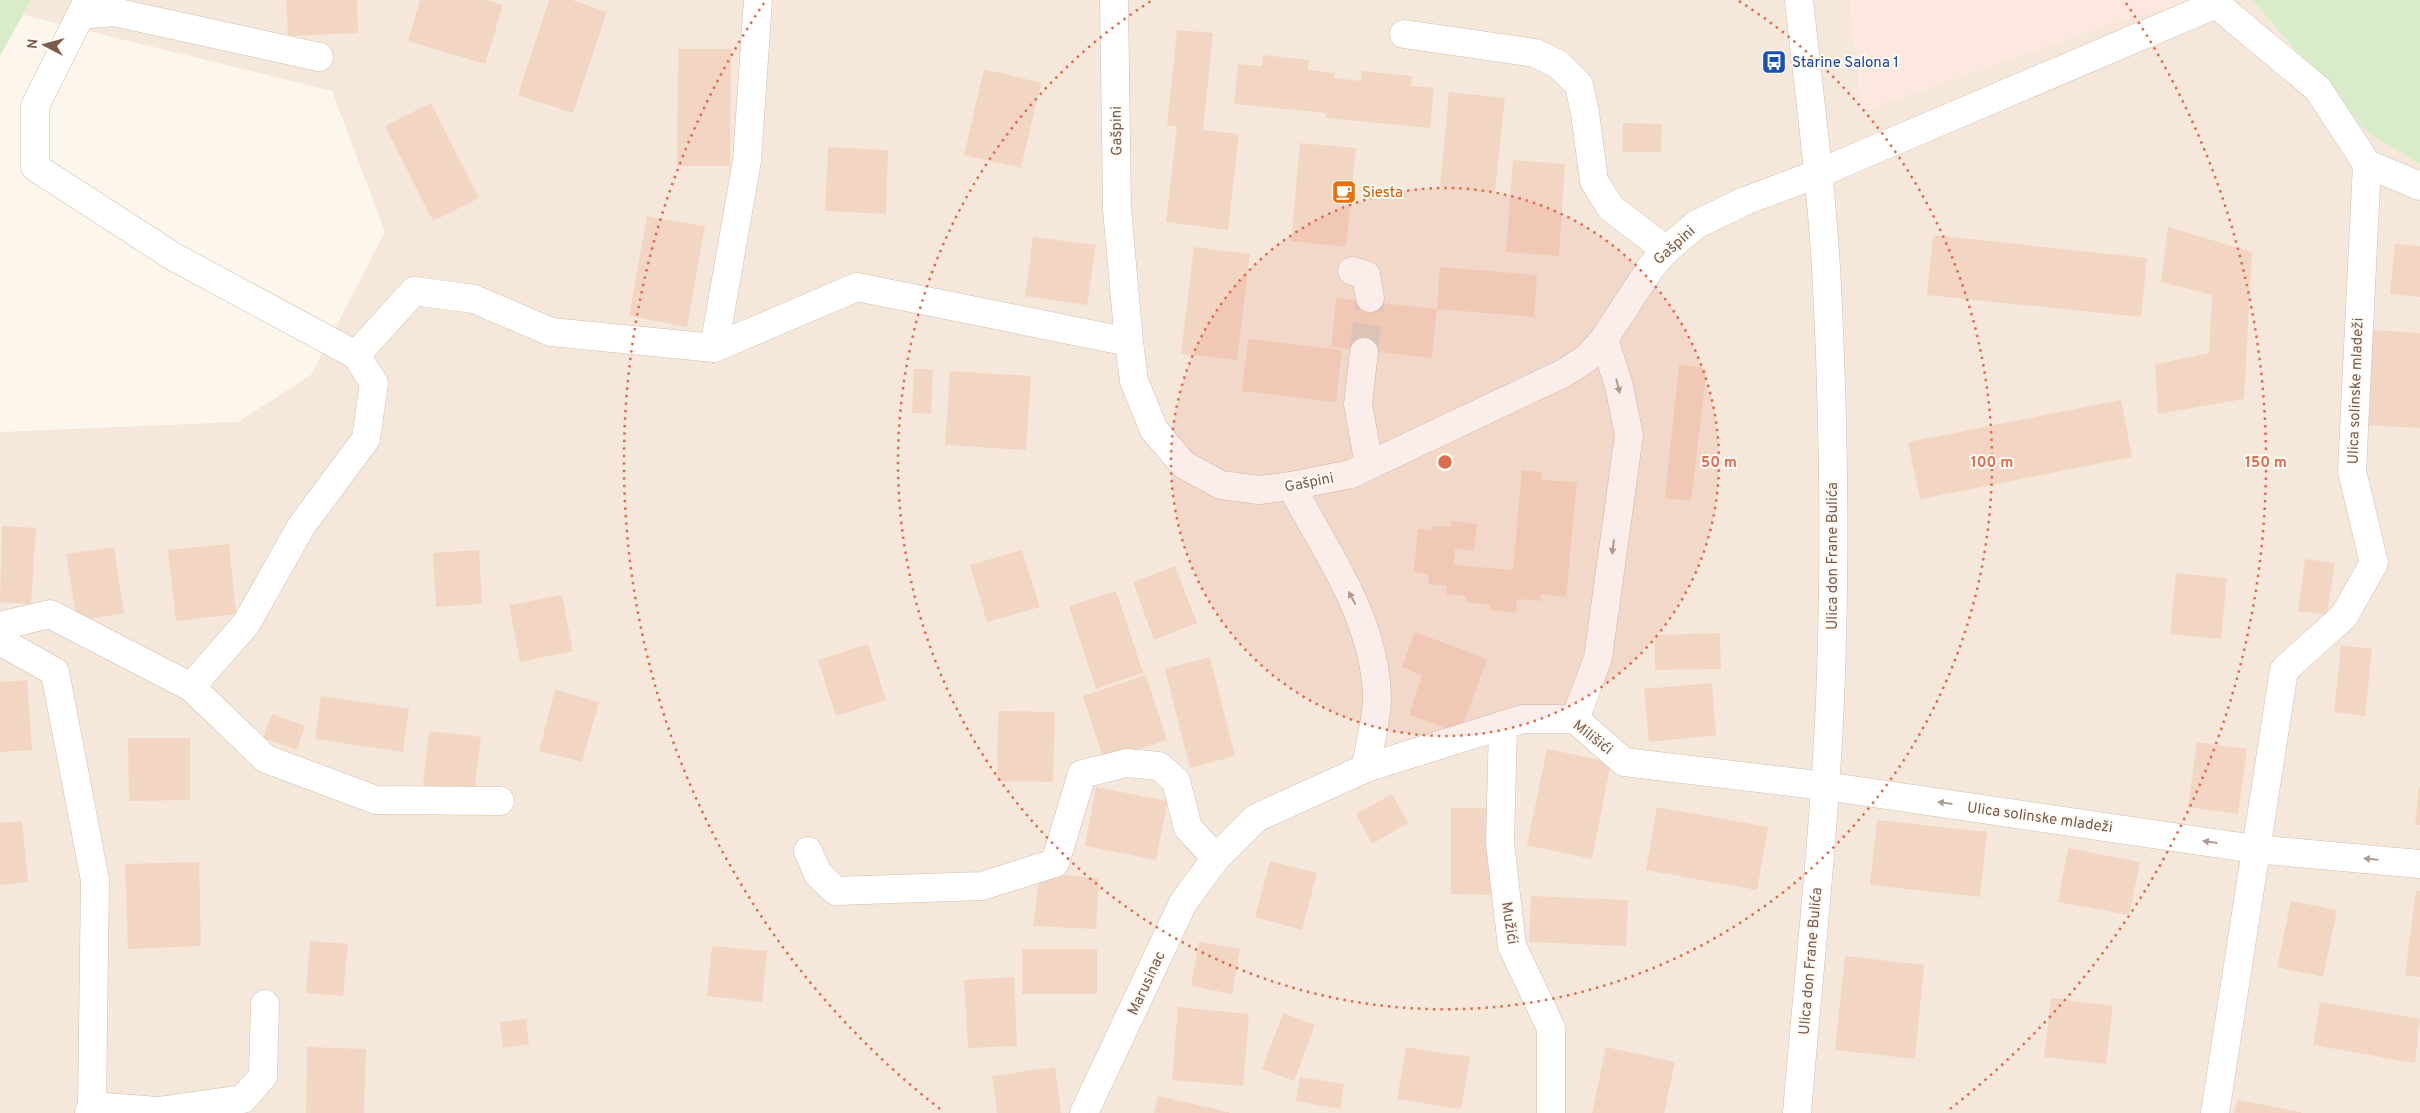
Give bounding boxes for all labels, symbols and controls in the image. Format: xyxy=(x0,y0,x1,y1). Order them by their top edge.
north arrow xyxy=(20,20,70,70)
text: N xyxy=(25,38,43,50)
bus stop icon: Starine Salona 1 xyxy=(1761,49,1787,75)
place label: Starine Salona 1 xyxy=(1792,54,1899,73)
street label: Gašpini xyxy=(1108,106,1127,156)
cafe icon: Siesta xyxy=(1331,179,1357,205)
place label: Siesta xyxy=(1362,184,1403,203)
street label: Gašpini xyxy=(1650,222,1700,270)
street label: Ulica solinske mladeži xyxy=(2344,317,2369,465)
one-way arrow xyxy=(1615,379,1623,394)
centre of rings xyxy=(1436,453,1454,471)
text: 50 m xyxy=(1701,454,1737,473)
text: 100 m xyxy=(1971,454,2013,473)
text: 150 m xyxy=(2245,454,2287,473)
street label: Gašpini xyxy=(1283,469,1336,498)
street label: Ulica don Frane Bulića xyxy=(1824,482,1843,630)
one-way arrow xyxy=(1609,539,1617,555)
one-way arrow xyxy=(1348,591,1356,605)
street label: Milišići xyxy=(1568,717,1616,760)
one-way arrow xyxy=(1937,799,1953,807)
street label: Ulica solinske mladeži xyxy=(1966,799,2114,838)
one-way arrow xyxy=(2202,838,2218,846)
one-way arrow xyxy=(2363,855,2379,863)
street label: Ulica don Frane Bulića xyxy=(1796,887,1827,1036)
street label: Mužići xyxy=(1496,900,1521,946)
street label: Marusinac xyxy=(1124,948,1171,1019)

